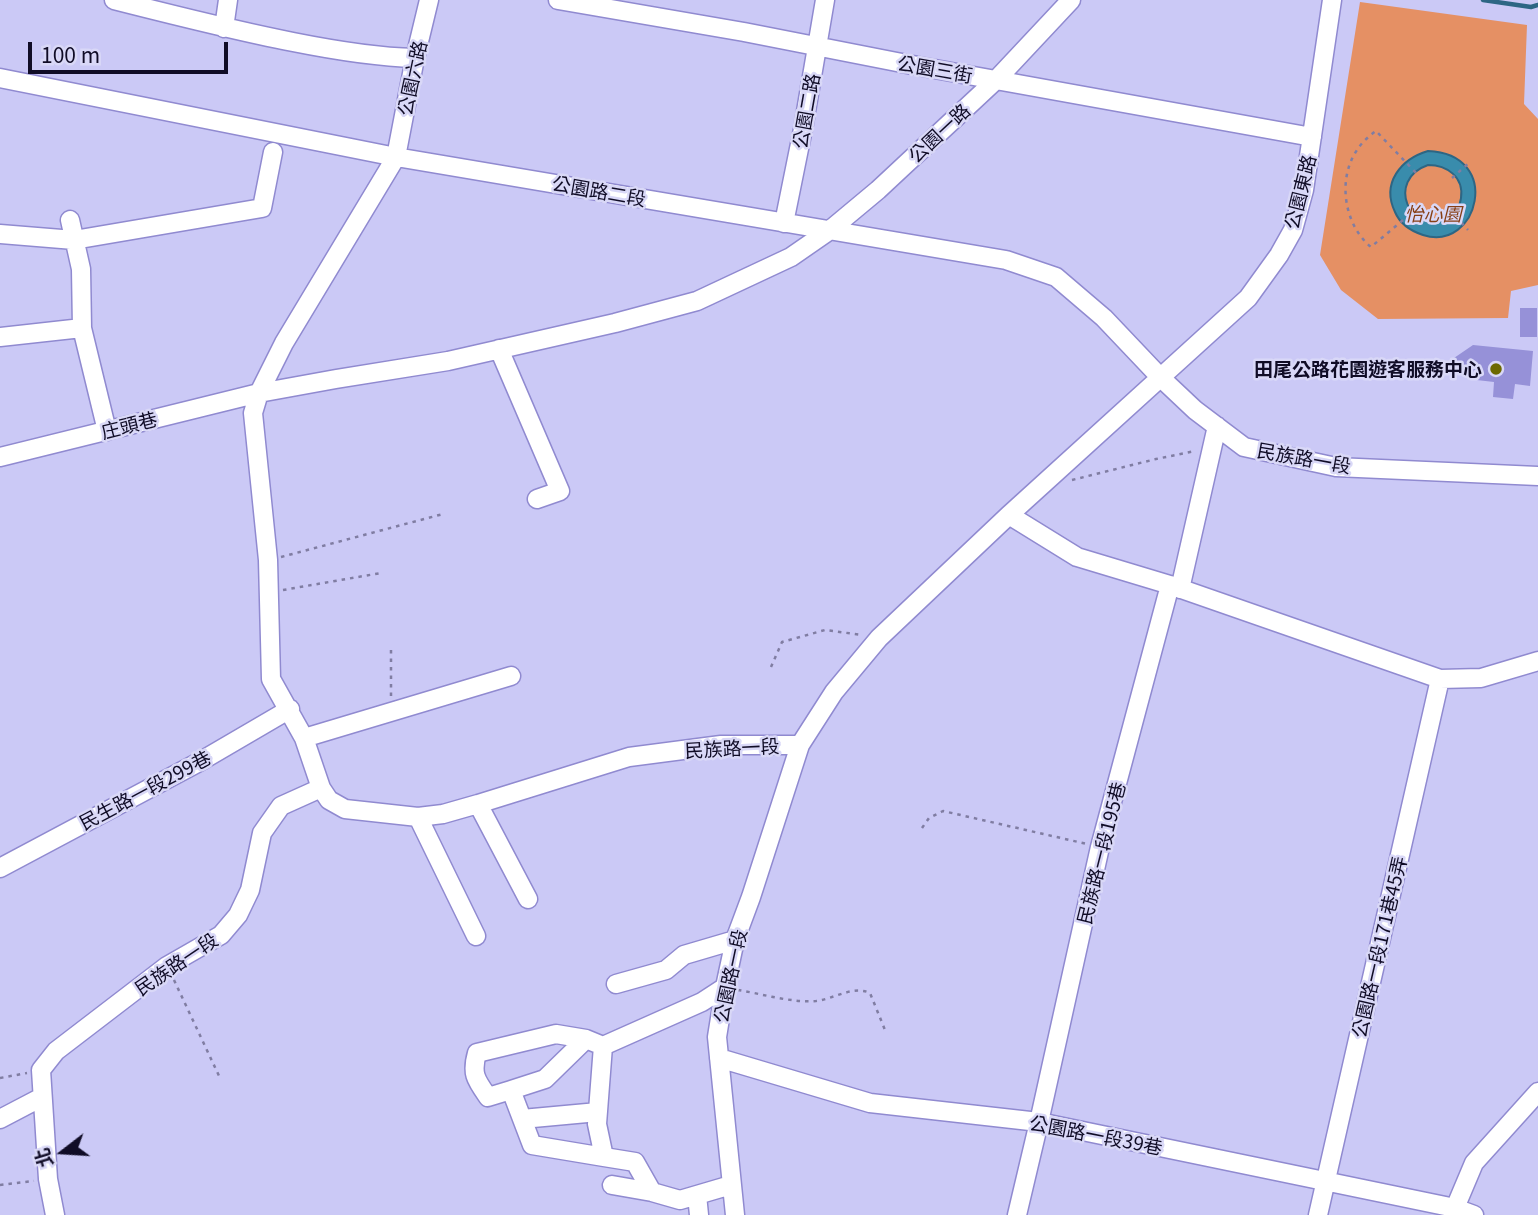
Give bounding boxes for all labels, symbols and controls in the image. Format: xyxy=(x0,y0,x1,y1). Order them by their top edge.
scale bar xyxy=(32,28,231,72)
street label: 公園六路 xyxy=(393,38,431,118)
text: 100 m xyxy=(41,39,100,69)
street label: 公園三街 xyxy=(896,51,974,87)
street label: 公園二路 xyxy=(788,72,824,150)
street label: 公園一路 xyxy=(903,99,975,167)
street label: 公園東路 xyxy=(1280,152,1320,232)
street label: 公園路二段 xyxy=(550,172,648,210)
park label: 怡心園 xyxy=(1405,203,1461,225)
place label: 田尾公路花園遊客服務中心 xyxy=(1254,358,1482,380)
marker: 田尾公路花園遊客服務中心 xyxy=(1488,361,1504,377)
street label: 庄頭巷 xyxy=(99,407,159,443)
street label: 民族路一段 xyxy=(1255,439,1353,477)
street label: 民族路一段 xyxy=(684,734,780,762)
street label: 民生路一段299巷 xyxy=(75,746,215,834)
street label: 民族路一段195巷 xyxy=(1072,780,1130,926)
street label: 公園路一段171巷45弄 xyxy=(1347,854,1411,1040)
street label: 公園路一段 xyxy=(709,927,751,1025)
street label: 民族路一段 xyxy=(130,928,222,1000)
street label: 公園路一段39巷 xyxy=(1028,1111,1164,1159)
north arrow xyxy=(28,1117,98,1187)
text: 北 xyxy=(27,1145,58,1171)

